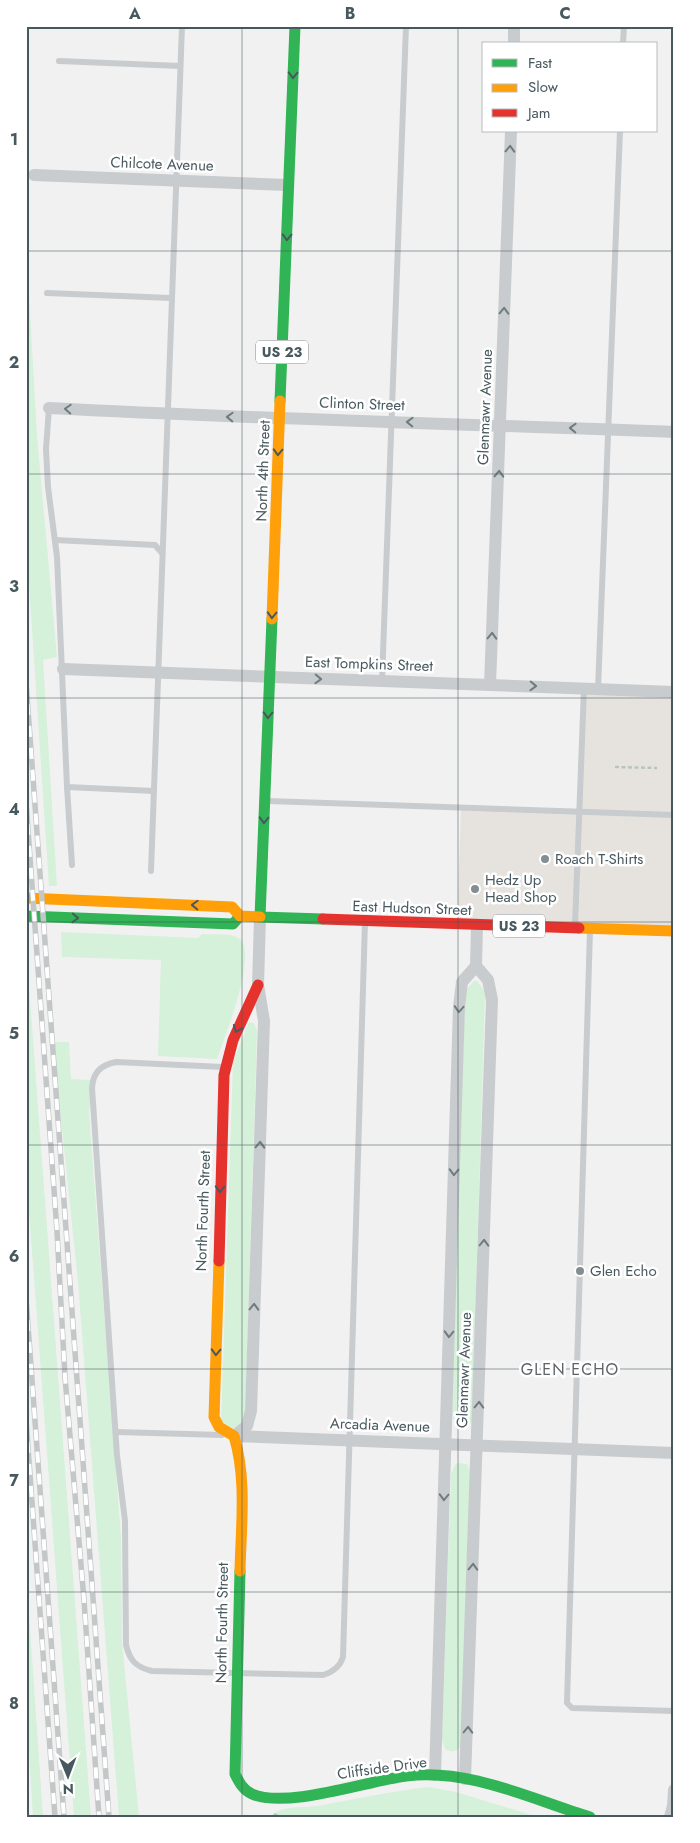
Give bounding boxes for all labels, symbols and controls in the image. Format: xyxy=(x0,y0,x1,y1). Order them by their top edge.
text: A xyxy=(128,2,141,25)
text: B xyxy=(345,2,355,25)
text: C xyxy=(559,2,571,25)
legend xyxy=(482,42,658,132)
text: Fast xyxy=(528,52,552,74)
one-way arrow xyxy=(287,71,298,79)
text: Slow xyxy=(528,76,559,98)
text: Jam xyxy=(526,102,551,124)
text: 1 xyxy=(10,128,18,151)
one-way arrow xyxy=(505,145,516,153)
street label: Chilcote Avenue xyxy=(110,151,214,177)
one-way arrow xyxy=(281,234,292,242)
one-way arrow xyxy=(499,307,510,315)
road number: US 23 xyxy=(256,341,308,364)
street label: Glenmawr Avenue xyxy=(472,348,498,465)
text: 2 xyxy=(9,351,19,374)
street label: Clinton Street xyxy=(319,392,405,416)
one-way arrow xyxy=(64,404,72,415)
one-way arrow xyxy=(226,411,234,422)
one-way arrow xyxy=(406,417,414,427)
street label: North 4th Street xyxy=(250,420,276,522)
one-way arrow xyxy=(568,423,576,434)
one-way arrow xyxy=(273,448,284,456)
one-way arrow xyxy=(493,470,504,478)
text: 3 xyxy=(9,575,19,598)
one-way arrow xyxy=(266,611,277,619)
one-way arrow xyxy=(487,632,497,640)
street label: East Tompkins Street xyxy=(305,651,434,677)
one-way arrow xyxy=(314,673,322,684)
one-way arrow xyxy=(529,681,537,692)
one-way arrow xyxy=(263,712,273,720)
text: 4 xyxy=(8,798,20,821)
one-way arrow xyxy=(259,816,270,824)
place label: Roach T-Shirts xyxy=(555,848,643,870)
marker: Roach T-Shirts xyxy=(539,853,551,865)
place label: Hedz Up Head Shop xyxy=(485,869,557,908)
marker: Hedz Up Head Shop xyxy=(469,883,481,895)
street label: East Hudson Street xyxy=(352,895,472,921)
one-way arrow xyxy=(191,900,199,910)
one-way arrow xyxy=(71,912,79,923)
road number: US 23 xyxy=(493,914,545,938)
one-way arrow xyxy=(453,1006,464,1014)
text: 5 xyxy=(9,1022,19,1045)
one-way arrow xyxy=(233,1024,243,1033)
one-way arrow xyxy=(254,1140,265,1148)
street label: North Fourth Street xyxy=(190,1150,216,1272)
one-way arrow xyxy=(448,1168,459,1176)
one-way arrow xyxy=(215,1186,226,1194)
one-way arrow xyxy=(479,1238,489,1246)
text: 6 xyxy=(9,1245,19,1268)
place label: Glen Echo xyxy=(590,1260,657,1282)
marker: Glen Echo xyxy=(574,1265,586,1277)
one-way arrow xyxy=(249,1303,260,1311)
street label: Glenmawr Avenue xyxy=(451,1311,477,1428)
one-way arrow xyxy=(443,1331,454,1339)
one-way arrow xyxy=(210,1348,221,1356)
district label: GLEN ECHO xyxy=(521,1358,619,1381)
one-way arrow xyxy=(474,1401,484,1408)
street label: Arcadia Avenue xyxy=(330,1412,431,1438)
text: 7 xyxy=(9,1469,19,1492)
one-way arrow xyxy=(438,1493,449,1501)
street label: North Fourth Street xyxy=(210,1562,234,1684)
one-way arrow xyxy=(468,1563,479,1571)
text: 8 xyxy=(9,1692,19,1715)
one-way arrow xyxy=(463,1726,473,1734)
north arrow xyxy=(42,1750,92,1800)
street label: Cliffside Drive xyxy=(336,1751,428,1785)
text: N xyxy=(62,1779,74,1799)

